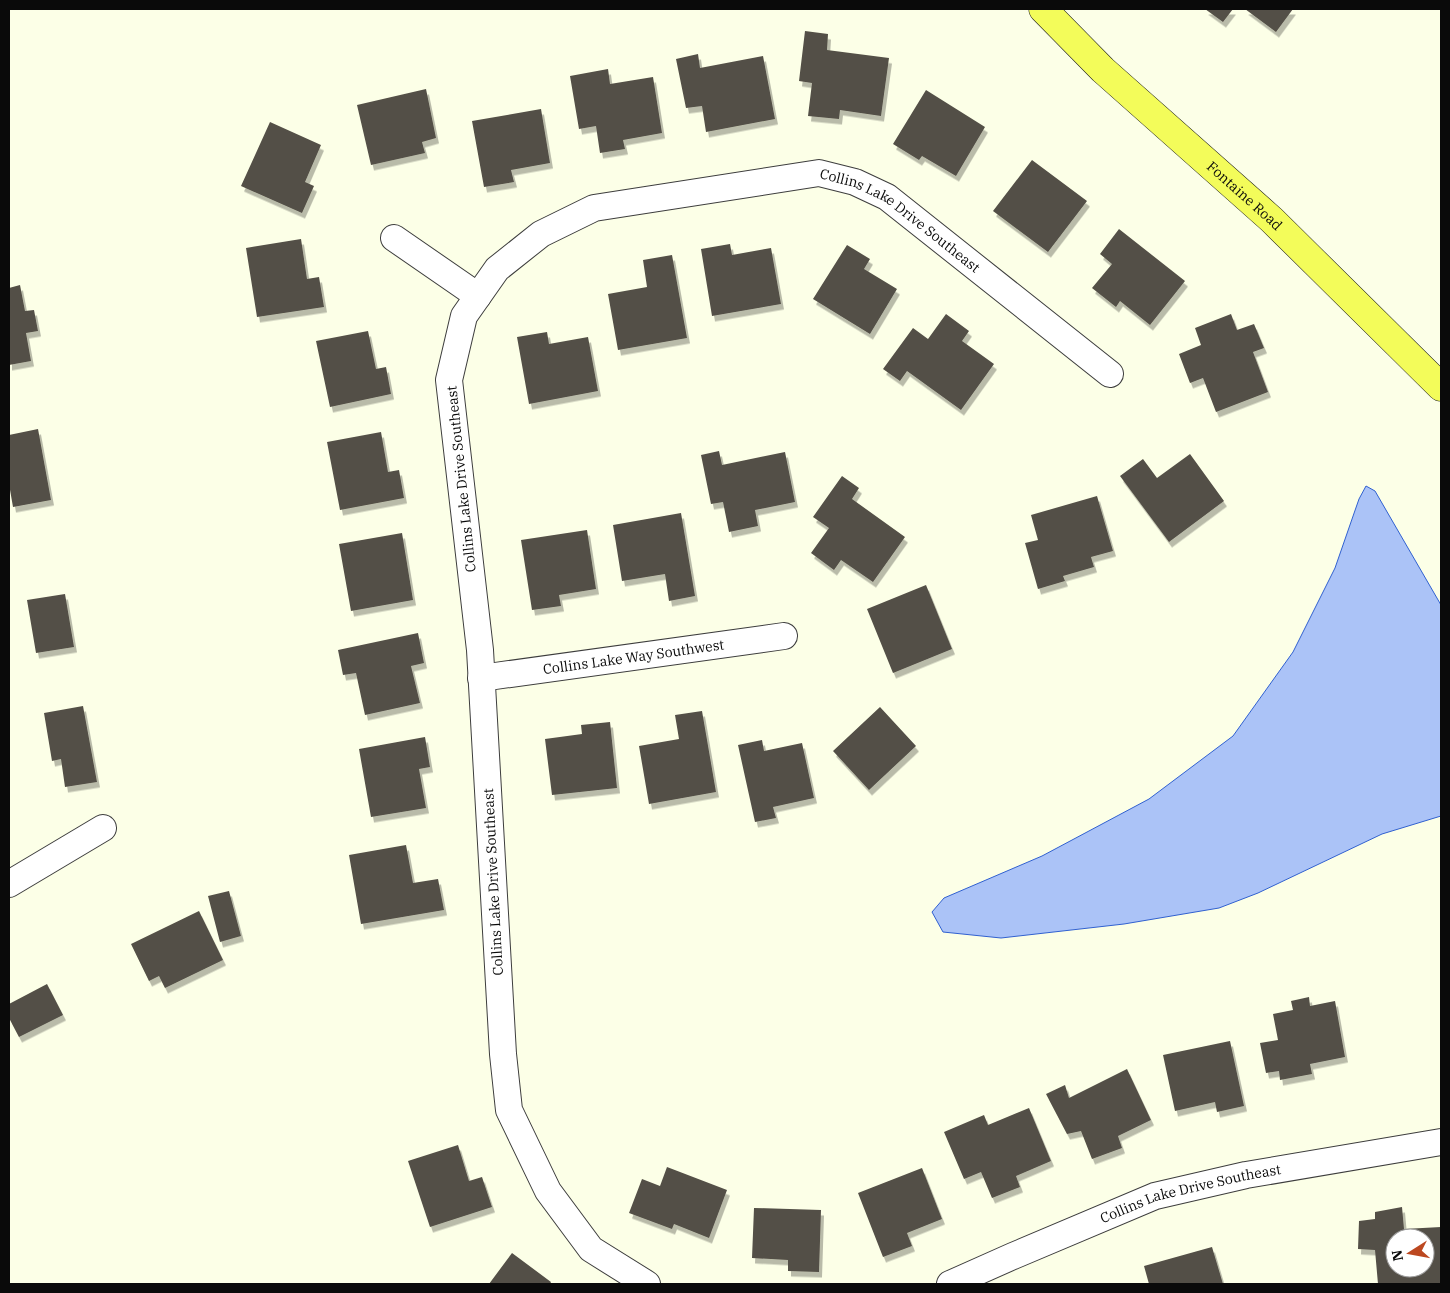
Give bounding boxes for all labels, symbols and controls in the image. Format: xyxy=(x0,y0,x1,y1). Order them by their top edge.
street label: Fontaine Road xyxy=(1203,157,1287,235)
street label: Collins Lake Drive Southeast xyxy=(818,165,984,276)
street label: Collins Lake Drive Southeast xyxy=(442,385,480,573)
street label: Collins Lake Way Southwest xyxy=(542,635,725,678)
street label: Collins Lake Drive Southeast xyxy=(479,788,507,976)
street label: Collins Lake Drive Southeast xyxy=(1097,1160,1282,1227)
north arrow xyxy=(1385,1228,1435,1278)
text: N xyxy=(1387,1248,1407,1263)

